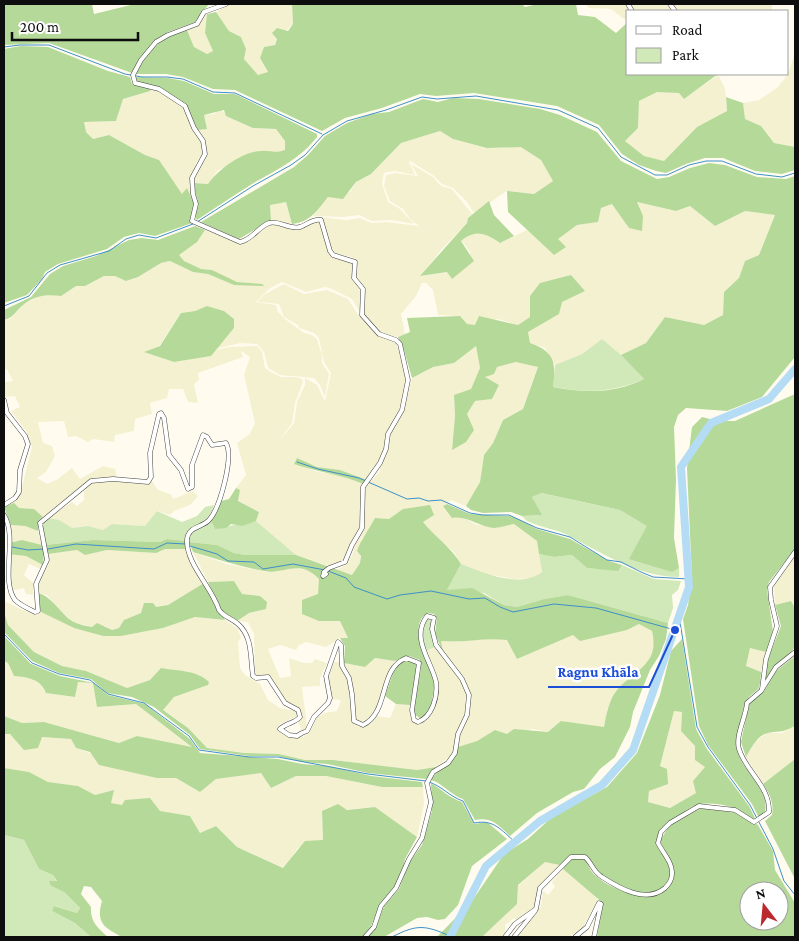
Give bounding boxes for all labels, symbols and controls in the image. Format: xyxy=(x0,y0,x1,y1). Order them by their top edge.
scale bar xyxy=(12,10,139,42)
legend xyxy=(626,10,789,75)
text: 200 m xyxy=(20,19,59,35)
text: Road xyxy=(672,22,703,38)
text: Park xyxy=(672,47,699,63)
callout: Ragnu Khāla xyxy=(548,657,649,687)
text: Ragnu Khāla xyxy=(557,664,639,680)
north arrow xyxy=(739,881,789,931)
text: N xyxy=(754,884,768,903)

